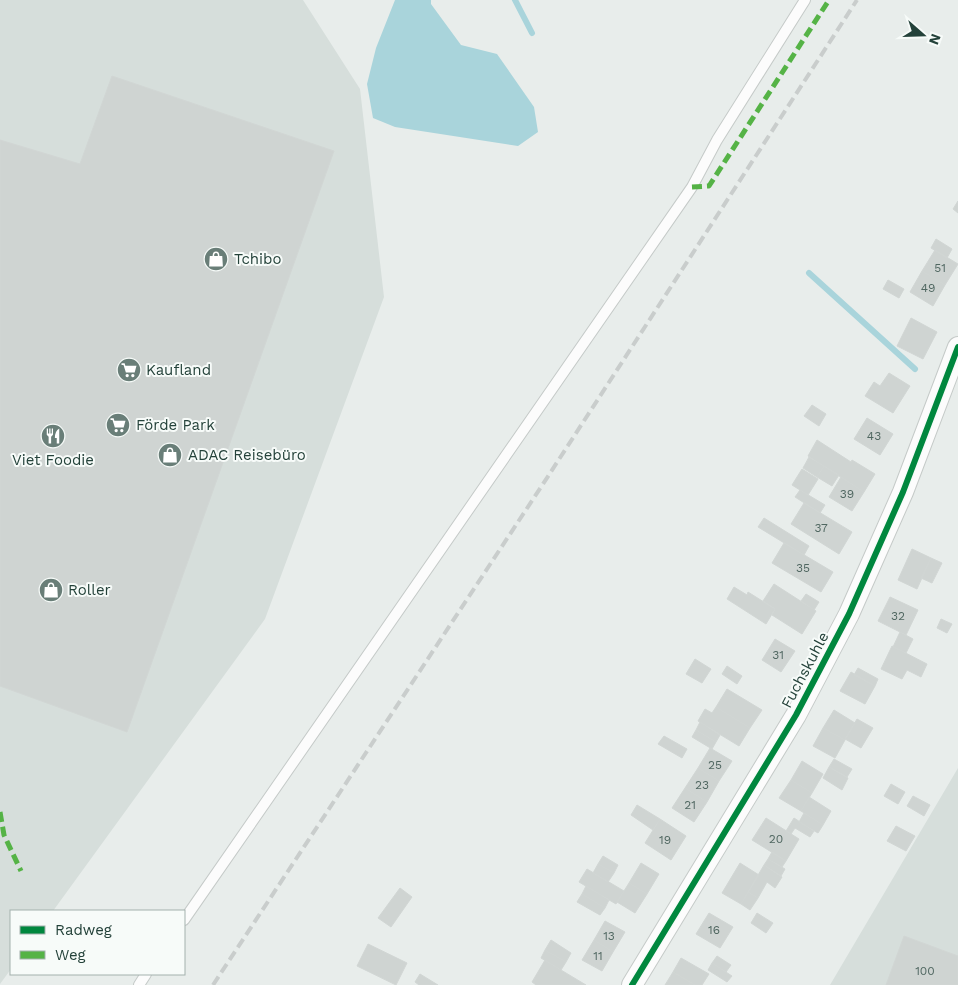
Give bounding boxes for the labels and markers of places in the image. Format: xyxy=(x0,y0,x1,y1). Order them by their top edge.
shop icon: Tchibo xyxy=(203,246,229,272)
place label: Tchibo xyxy=(234,250,282,268)
supermarket icon: Kaufland xyxy=(116,357,142,383)
place label: Kaufland xyxy=(146,361,211,379)
supermarket icon: Förde Park xyxy=(105,412,131,438)
place label: Förde Park xyxy=(136,416,215,434)
restaurant icon: Viet Foodie xyxy=(40,423,66,449)
shop icon: ADAC Reisebüro xyxy=(157,442,183,468)
place label: ADAC Reisebüro xyxy=(188,446,306,464)
place label: Viet Foodie xyxy=(12,451,94,469)
shop icon: Roller xyxy=(38,577,64,603)
place label: Roller xyxy=(68,581,111,599)

